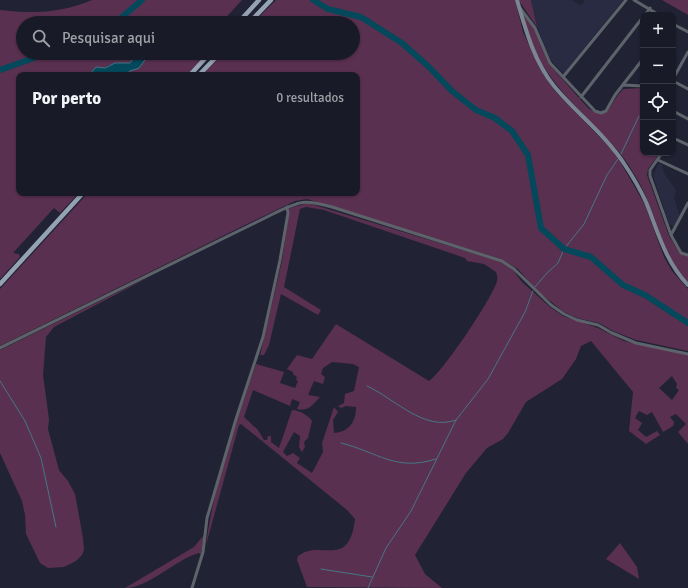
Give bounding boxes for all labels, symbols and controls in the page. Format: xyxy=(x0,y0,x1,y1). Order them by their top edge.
map controls xyxy=(640,12,676,156)
button: + xyxy=(640,12,676,48)
search box xyxy=(16,16,360,60)
icon: search xyxy=(30,27,52,49)
text: Pesquisar aqui xyxy=(62,29,155,47)
button: − xyxy=(640,48,676,84)
button: locate xyxy=(640,84,676,120)
text: Por perto xyxy=(32,88,101,109)
text: 0 resultados xyxy=(276,90,344,106)
button: layers xyxy=(640,120,676,156)

